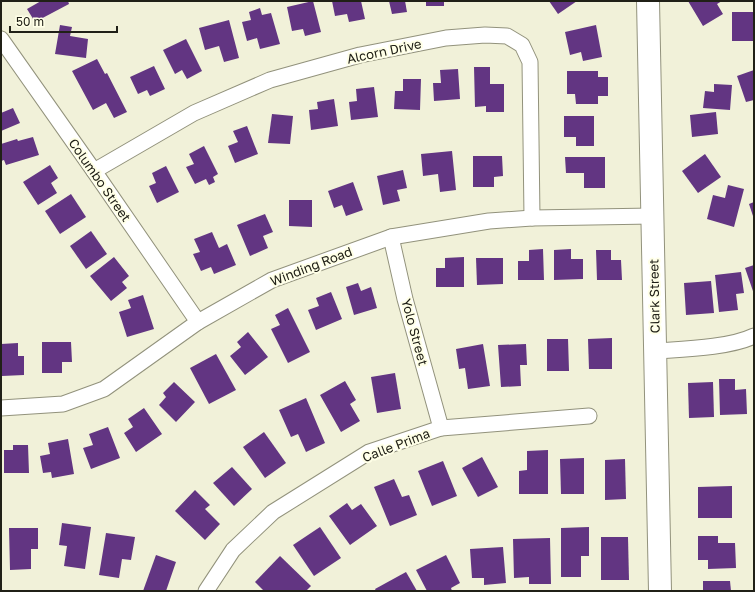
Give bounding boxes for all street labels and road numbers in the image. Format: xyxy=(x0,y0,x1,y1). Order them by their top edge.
street label: Alcorn Drive xyxy=(345,35,423,67)
street label: Columbo Street xyxy=(65,135,135,225)
street label: Winding Road xyxy=(268,243,354,289)
street label: Clark Street xyxy=(645,259,663,333)
street label: Yolo Street xyxy=(398,297,432,367)
street label: Calle Prima xyxy=(360,425,432,465)

